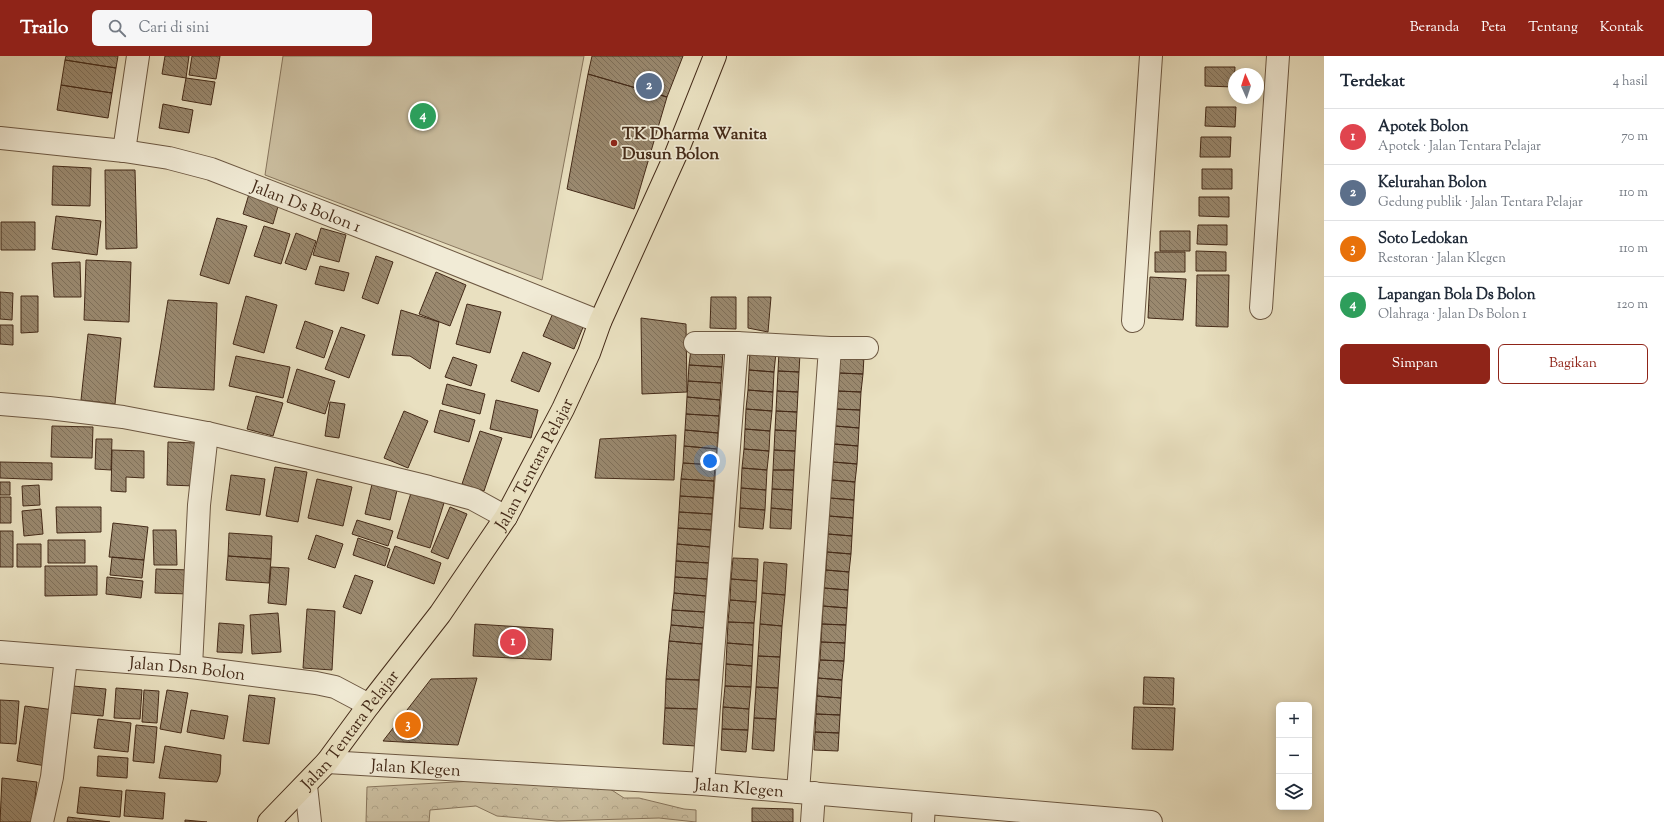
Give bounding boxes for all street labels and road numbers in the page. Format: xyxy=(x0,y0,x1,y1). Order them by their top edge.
street label: Jalan Ds Bolon 1 xyxy=(246,175,364,240)
street label: Jalan Tentara Pelajar xyxy=(490,394,581,537)
street label: Jalan Dsn Bolon xyxy=(127,652,247,688)
street label: Jalan Tentara Pelajar xyxy=(296,665,406,797)
street label: Jalan Klegen xyxy=(369,755,461,784)
street label: Jalan Klegen xyxy=(693,773,785,805)

